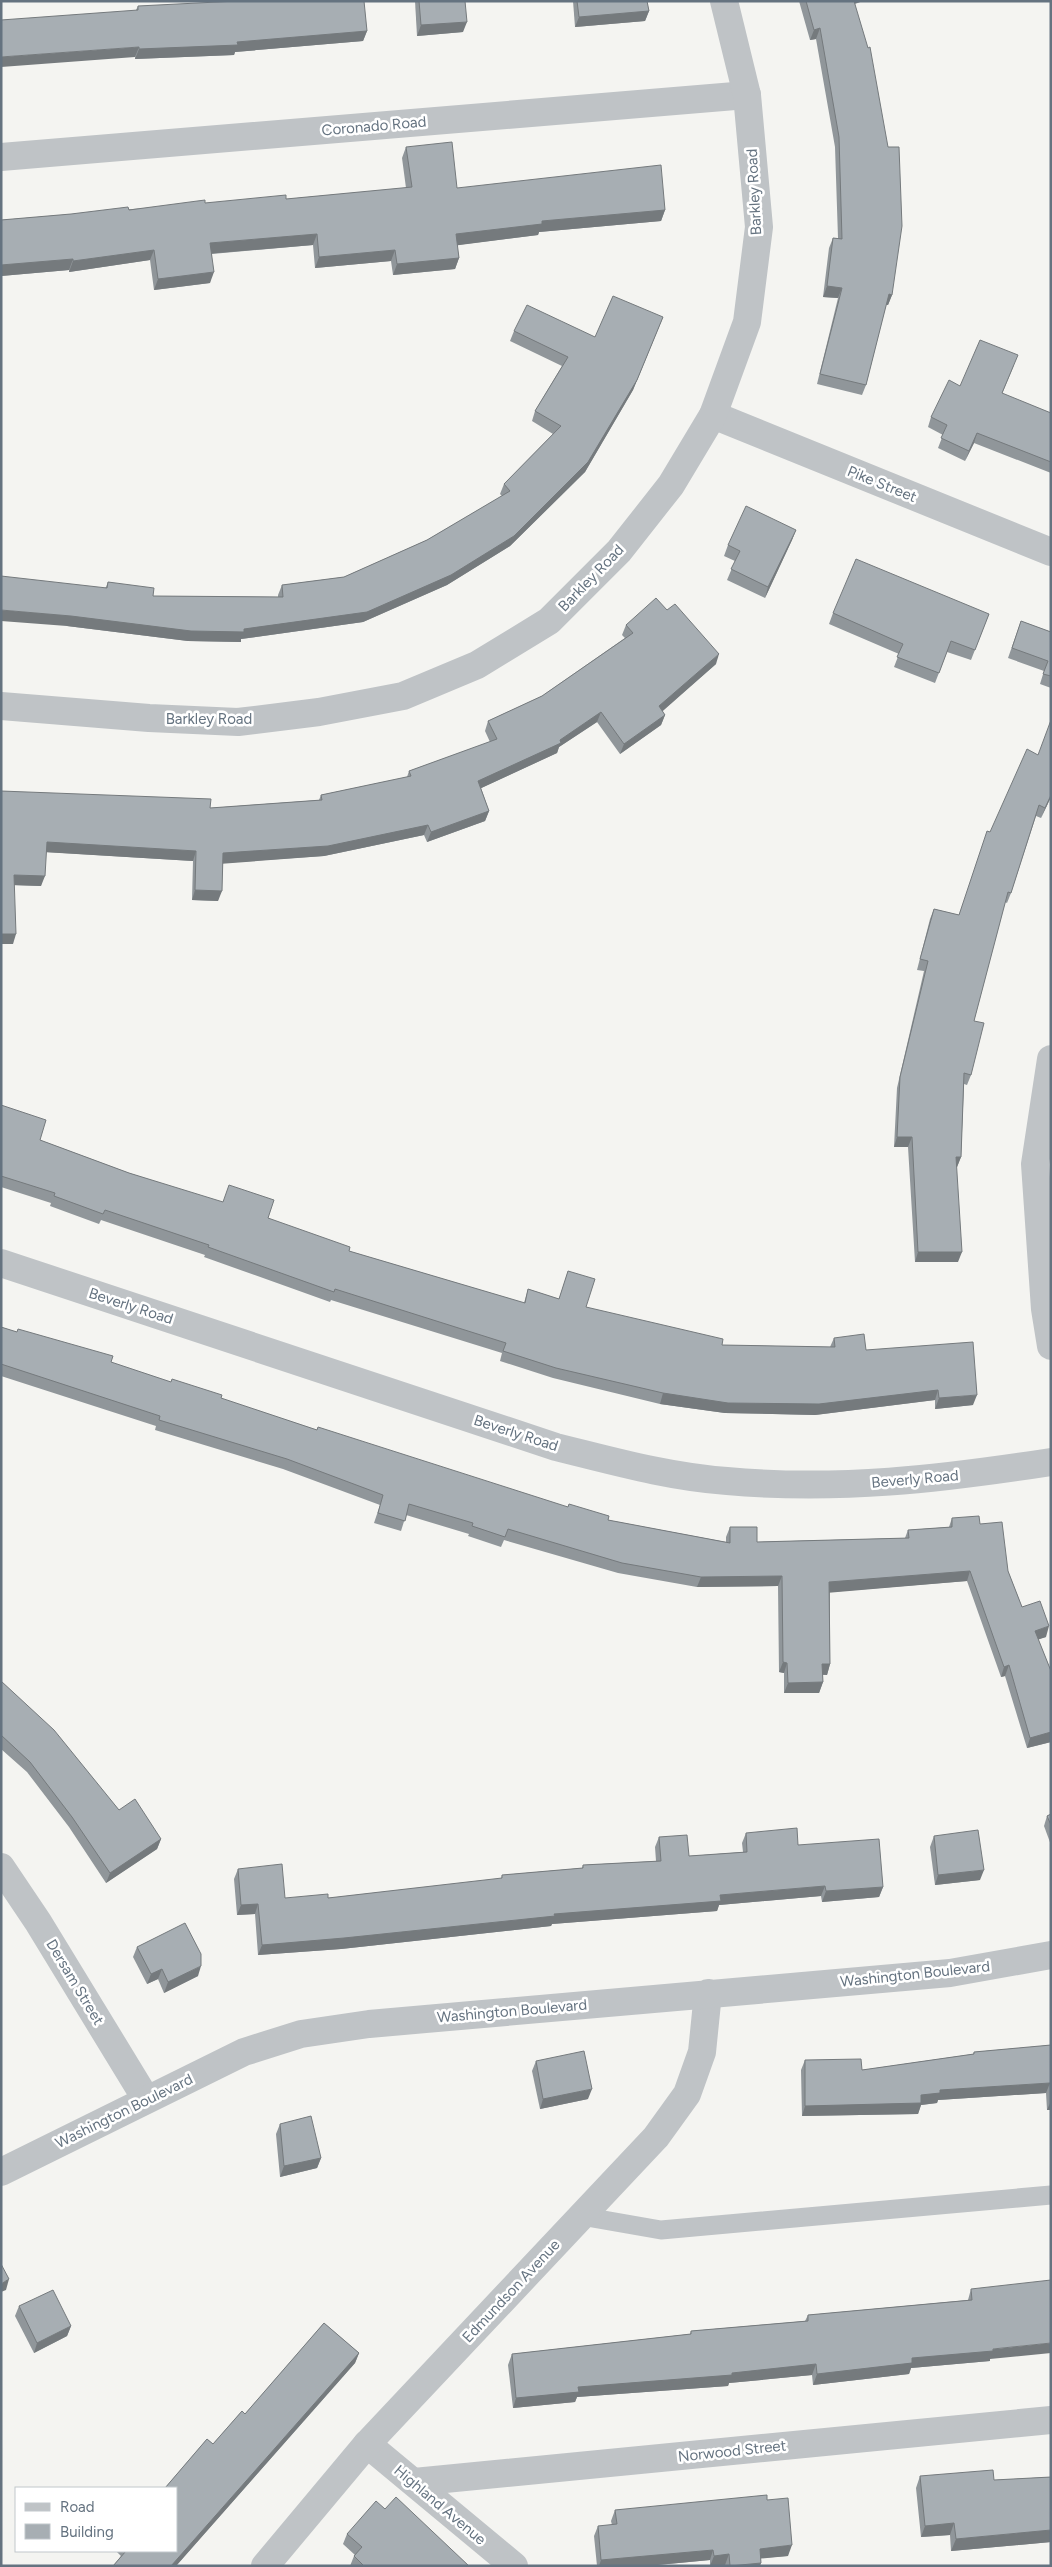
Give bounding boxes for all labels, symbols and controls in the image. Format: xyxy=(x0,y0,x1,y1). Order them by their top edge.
street label: Coronado Road xyxy=(321,112,427,140)
street label: Barkley Road xyxy=(743,148,765,236)
street label: Pike Street xyxy=(845,462,920,506)
street label: Barkley Road xyxy=(554,541,628,615)
street label: Barkley Road xyxy=(166,710,252,728)
street label: Beverly Road xyxy=(87,1284,175,1328)
street label: Beverly Road xyxy=(472,1411,560,1455)
street label: Beverly Road xyxy=(871,1466,959,1492)
street label: Dersam Street xyxy=(42,1936,108,2028)
street label: Washington Boulevard xyxy=(839,1957,991,1991)
street label: Washington Boulevard xyxy=(436,1995,588,2027)
street label: Washington Boulevard xyxy=(52,2070,196,2152)
street label: Edmundson Avenue xyxy=(459,2236,563,2346)
street label: Norwood Street xyxy=(677,2436,787,2466)
street label: Highland Avenue xyxy=(390,2461,490,2549)
legend xyxy=(15,2487,178,2552)
text: Road xyxy=(60,2498,95,2516)
text: Building xyxy=(60,2523,114,2541)

